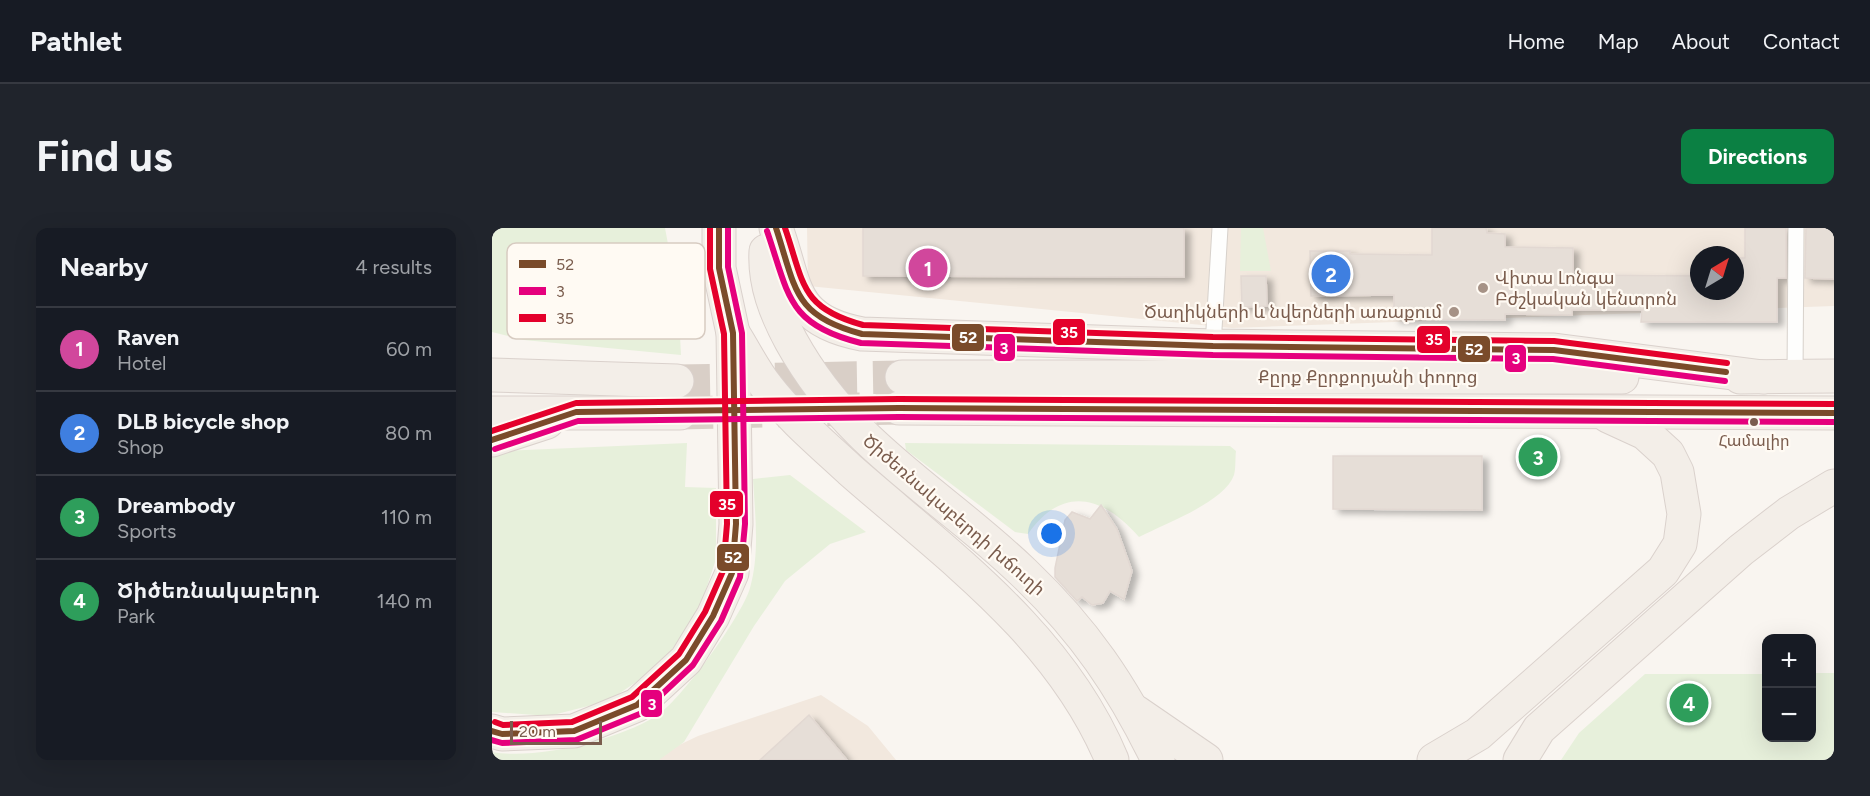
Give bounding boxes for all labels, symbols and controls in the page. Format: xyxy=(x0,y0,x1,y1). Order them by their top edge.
text: Pathlet xyxy=(30,24,122,58)
text: Home xyxy=(1508,29,1565,54)
text: Map xyxy=(1598,29,1639,54)
text: About xyxy=(1672,29,1730,54)
text: Contact xyxy=(1763,29,1840,54)
button: Directions xyxy=(1681,129,1834,184)
text: Find us xyxy=(36,131,173,182)
legend xyxy=(507,243,705,339)
pin: 1 xyxy=(908,246,948,291)
north arrow xyxy=(1690,246,1744,300)
text: Nearby xyxy=(60,251,148,283)
pin: 2 xyxy=(1312,252,1350,296)
text: 4 results xyxy=(355,255,432,279)
text: 52 xyxy=(556,255,574,274)
place label: Վիտա Լոնգա Բժշկական կենտրոն xyxy=(1495,267,1677,310)
marker: Վիտա Լոնգա Բժշկական կենտրոն xyxy=(1476,281,1490,295)
text: 3 xyxy=(556,282,565,301)
place label: Ծաղիկների և նվերների առաքում xyxy=(1144,301,1442,323)
marker: Ծաղիկների և նվերների առաքում xyxy=(1447,305,1461,319)
text: 35 xyxy=(556,309,574,328)
line badge: 35 xyxy=(1052,318,1086,346)
line badge: 52 xyxy=(951,323,985,352)
text: 35 xyxy=(1060,323,1078,342)
text: Raven xyxy=(117,324,179,351)
line badge: 35 xyxy=(1416,325,1451,354)
text: 52 xyxy=(959,328,977,347)
text: 35 xyxy=(1425,330,1443,349)
line badge: 3 xyxy=(993,333,1016,362)
line badge: 52 xyxy=(1457,335,1491,363)
text: 1 xyxy=(75,337,84,361)
text: 60 m xyxy=(386,337,432,361)
text: 3 xyxy=(1000,339,1009,358)
text: 52 xyxy=(1465,340,1483,359)
line badge: 3 xyxy=(1504,344,1527,373)
text: 3 xyxy=(1512,349,1521,368)
text: Hotel xyxy=(117,351,166,375)
street label: Քըրք Քըրքորյանի փողոց xyxy=(1258,366,1478,388)
text: DLB bicycle shop xyxy=(117,408,289,435)
marker: Համալիր xyxy=(1748,416,1760,428)
text: 2 xyxy=(74,421,85,445)
text: 80 m xyxy=(385,421,432,445)
street label: Ծիծեռնակաբերդի խճուղի xyxy=(858,430,1050,600)
place label: Համալիր xyxy=(1718,431,1790,450)
pin: 3 xyxy=(1518,434,1558,480)
text: Shop xyxy=(117,435,164,459)
line badge: 35 xyxy=(709,490,744,518)
text: Dreambody xyxy=(117,492,236,519)
text: 35 xyxy=(718,495,736,514)
text: 3 xyxy=(74,505,85,529)
text: 110 m xyxy=(381,505,432,529)
text: Sports xyxy=(117,519,176,543)
your location xyxy=(1037,519,1066,548)
line badge: 52 xyxy=(716,543,750,572)
text: 52 xyxy=(724,548,742,567)
text: Ծիծեռնակաբերդ xyxy=(117,577,319,604)
text: 4 xyxy=(73,589,86,613)
text: 140 m xyxy=(377,589,432,613)
text: Park xyxy=(117,604,155,628)
map controls xyxy=(1762,634,1816,742)
button: + xyxy=(1762,634,1816,688)
pin: 4 xyxy=(1670,680,1708,726)
button: − xyxy=(1762,688,1816,742)
line badge: 3 xyxy=(640,689,663,718)
text: 3 xyxy=(648,695,657,714)
scale bar xyxy=(510,718,602,746)
text: 20 m xyxy=(519,722,556,741)

